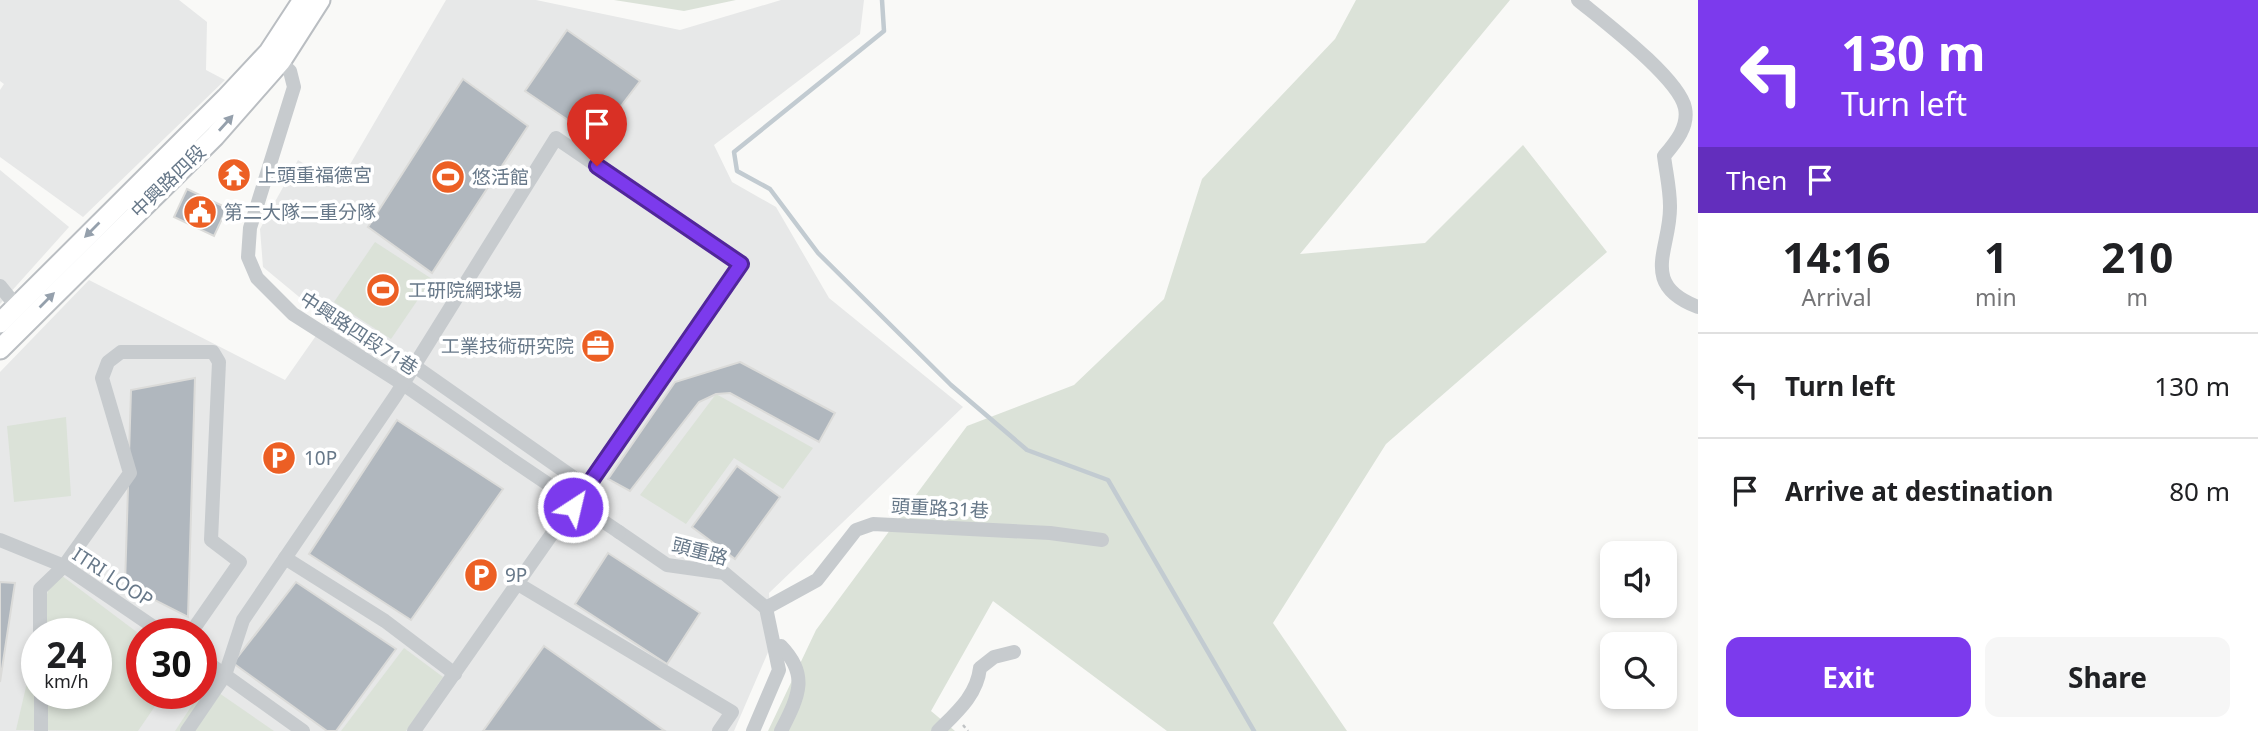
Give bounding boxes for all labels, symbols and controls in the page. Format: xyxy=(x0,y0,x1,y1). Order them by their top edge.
text: 130 m xyxy=(1841,19,1986,85)
icon: left xyxy=(1726,28,1817,119)
text: Turn left xyxy=(1841,82,1967,125)
pin xyxy=(567,94,627,166)
icon: arrive xyxy=(578,105,616,143)
one-way arrow xyxy=(218,115,234,132)
street label: 中興路四段 xyxy=(125,139,211,223)
temple icon: 上頭重福德宮 xyxy=(215,156,253,194)
sports icon: 悠活館 xyxy=(429,158,467,196)
icon: arrive xyxy=(1801,161,1839,199)
place label: 上頭重福德宮 xyxy=(258,162,372,188)
text: Then xyxy=(1726,162,1787,198)
place label: 悠活館 xyxy=(472,164,529,190)
public building icon: 第二大隊二重分隊 xyxy=(181,193,219,231)
place label: 第二大隊二重分隊 xyxy=(224,199,376,225)
one-way arrow xyxy=(84,221,100,238)
text: 14:16 xyxy=(1783,228,1890,285)
text: 1 xyxy=(1984,228,2008,285)
text: 210 xyxy=(2101,228,2173,285)
sports icon: 工研院網球場 xyxy=(364,271,402,309)
place label: 工研院網球場 xyxy=(408,277,522,303)
text: Arrival xyxy=(1801,281,1872,313)
text: min xyxy=(1975,281,2017,313)
text: m xyxy=(2127,281,2148,313)
street label: 中興路四段71巷 xyxy=(295,285,423,381)
one-way arrow xyxy=(38,292,55,308)
office icon: 工業技術研究院 xyxy=(579,327,617,365)
place label: 工業技術研究院 xyxy=(441,333,574,359)
icon: left xyxy=(1726,367,1764,405)
text: Turn left xyxy=(1785,368,1896,404)
text: 130 m xyxy=(2154,368,2230,404)
parking icon: 10P xyxy=(260,439,298,477)
place label: 10P xyxy=(304,445,337,471)
position arrow xyxy=(536,470,610,544)
icon: arrive xyxy=(1726,472,1764,510)
text: Arrive at destination xyxy=(1785,473,2054,509)
text: 80 m xyxy=(2169,473,2230,509)
street label: 頭重路31巷 xyxy=(891,492,989,524)
street label: 頭重路 xyxy=(669,531,731,571)
street label: ITRI LOOP xyxy=(68,541,158,613)
map controls xyxy=(1600,541,1677,709)
button: sound xyxy=(1600,541,1677,618)
parking icon: 9P xyxy=(462,556,500,594)
place label: 9P xyxy=(505,562,527,588)
speed limit sign: 30 xyxy=(126,618,217,709)
text: 24 xyxy=(46,631,87,678)
button: search xyxy=(1600,632,1677,709)
button: Exit xyxy=(1726,637,1971,717)
button: Share xyxy=(1985,637,2230,717)
text: km/h xyxy=(44,669,89,693)

